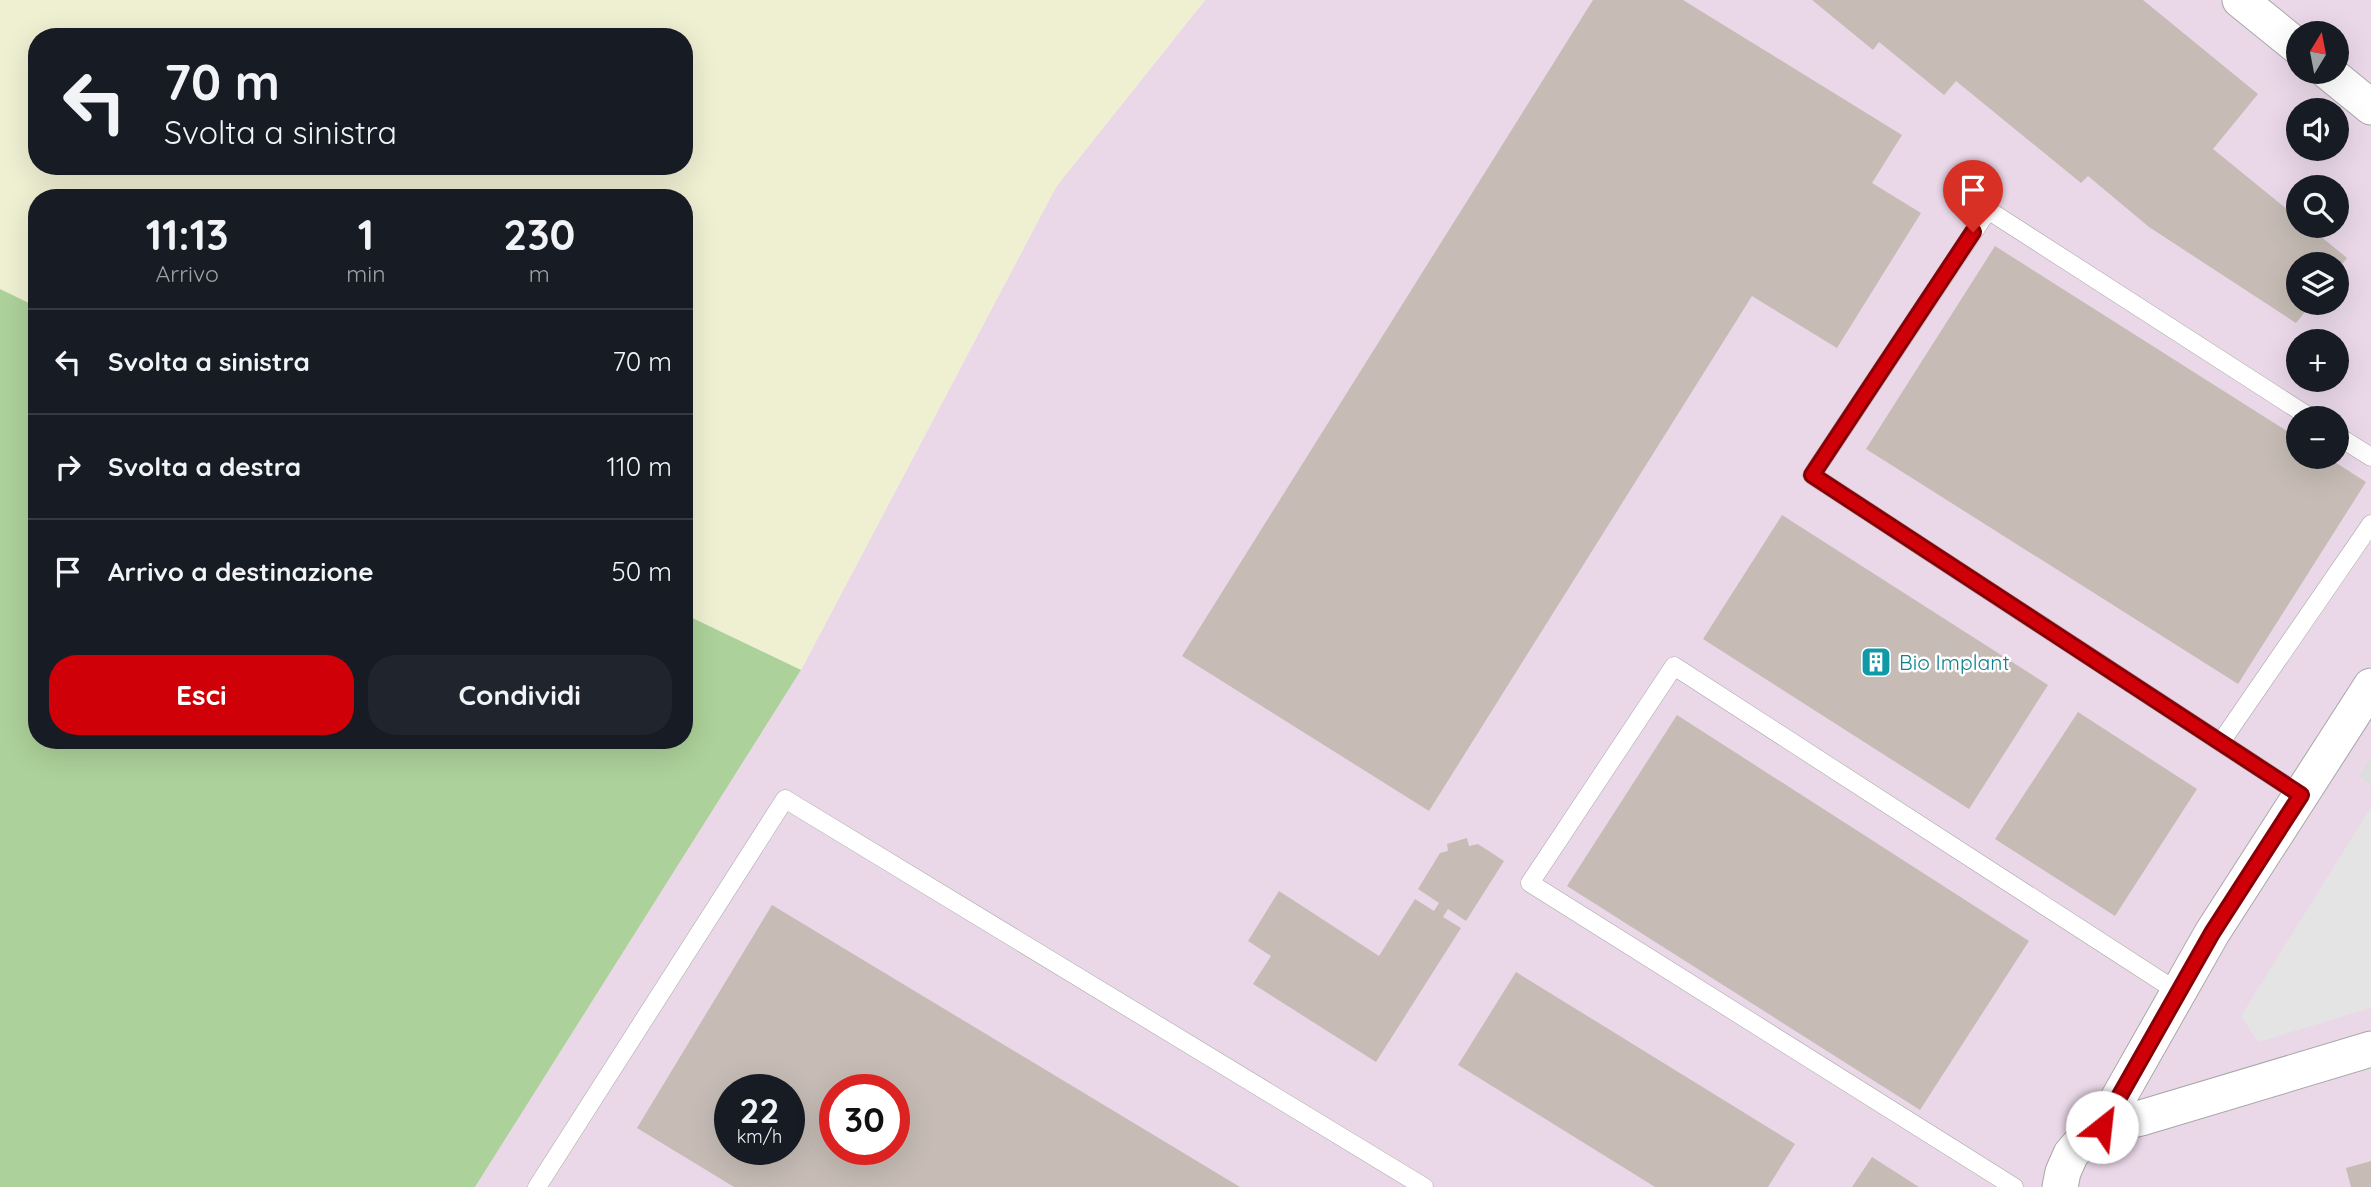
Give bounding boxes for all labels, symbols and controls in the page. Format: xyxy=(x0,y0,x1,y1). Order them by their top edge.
north arrow xyxy=(2286,21,2348,84)
map controls xyxy=(2286,21,2349,469)
text: 70 m xyxy=(164,51,280,112)
icon: left xyxy=(49,56,140,147)
button: sound xyxy=(2286,98,2349,161)
text: Svolta a sinistra xyxy=(164,112,397,152)
pin xyxy=(1943,160,2003,232)
icon: arrive xyxy=(1954,171,1992,209)
button: search xyxy=(2286,175,2349,238)
text: 11:13 xyxy=(146,208,229,261)
text: 1 xyxy=(358,208,374,261)
text: 230 xyxy=(503,208,575,261)
button: layers xyxy=(2286,252,2349,315)
text: Arrivo xyxy=(155,259,219,288)
text: min xyxy=(346,259,386,288)
text: m xyxy=(529,259,550,288)
button: + xyxy=(2286,329,2349,392)
icon: left xyxy=(49,343,87,381)
text: Svolta a sinistra xyxy=(108,345,310,378)
text: 70 m xyxy=(612,345,672,378)
button: − xyxy=(2286,406,2349,469)
icon: right xyxy=(49,448,87,486)
text: Svolta a destra xyxy=(108,450,301,483)
text: 110 m xyxy=(606,450,672,483)
icon: arrive xyxy=(49,553,87,591)
text: Arrivo a destinazione xyxy=(108,555,374,588)
text: 50 m xyxy=(612,555,672,588)
building icon: Bio Implant xyxy=(1859,645,1893,679)
place label: Bio Implant xyxy=(1899,649,2010,675)
button: Esci xyxy=(49,655,354,735)
button: Condividi xyxy=(368,655,672,735)
speed limit sign: 30 xyxy=(819,1074,910,1165)
text: 22 xyxy=(740,1088,779,1132)
position arrow xyxy=(2065,1090,2139,1164)
text: km/h xyxy=(737,1125,782,1148)

